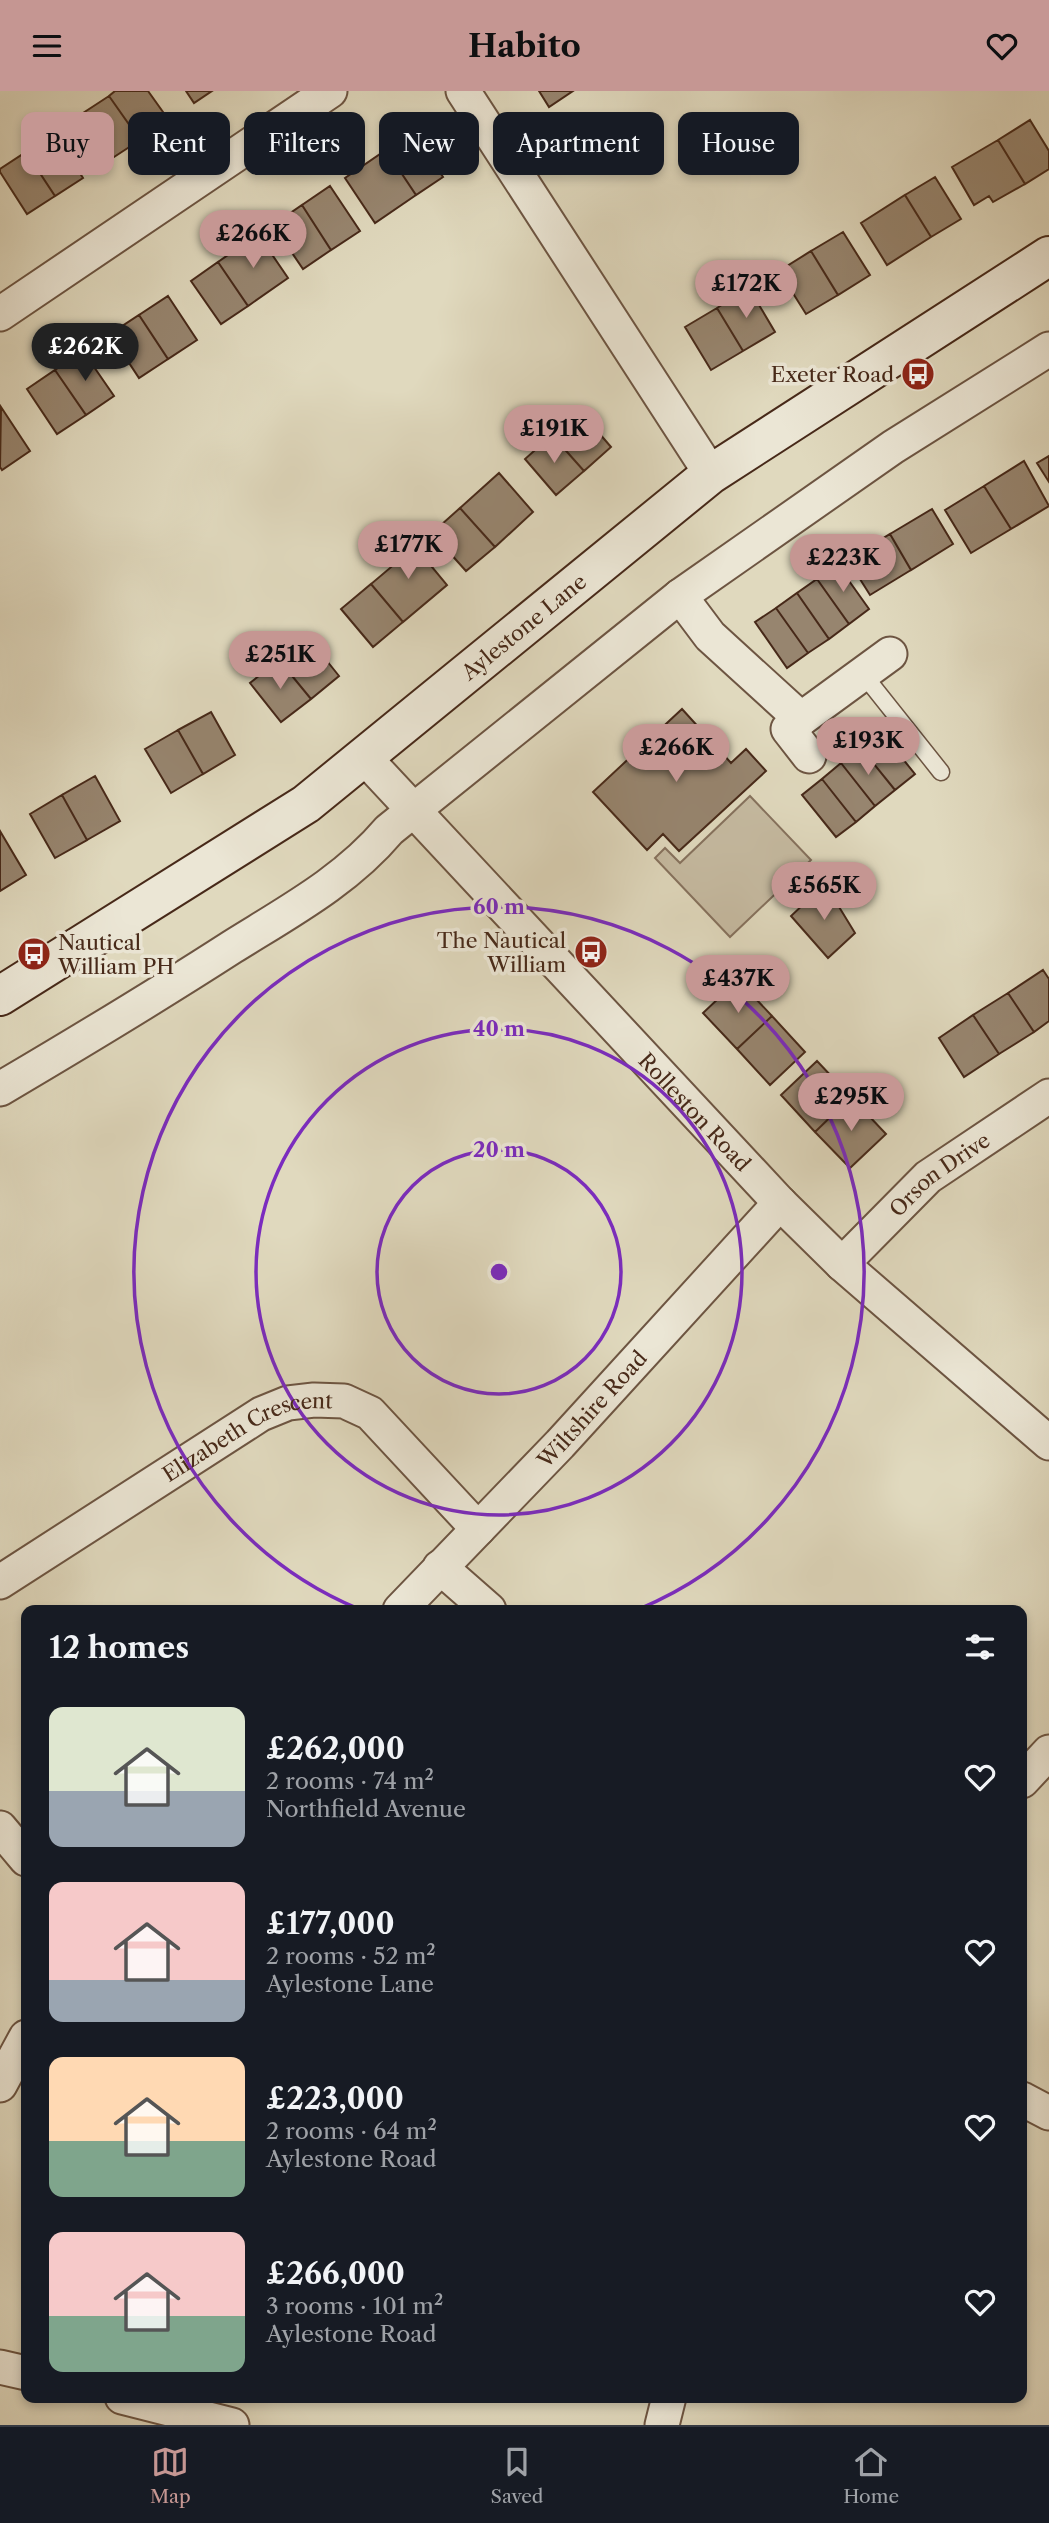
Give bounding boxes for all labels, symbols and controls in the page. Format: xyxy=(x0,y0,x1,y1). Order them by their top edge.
text: Habito xyxy=(468,26,581,65)
icon: menu xyxy=(28,27,66,65)
icon: heart xyxy=(983,27,1021,65)
chip: Buy xyxy=(21,112,114,175)
chip: Rent xyxy=(128,112,230,175)
chip: Filters xyxy=(244,112,365,175)
chip: New xyxy=(379,112,479,175)
chip: Apartment xyxy=(493,112,664,175)
chip: House xyxy=(678,112,799,175)
pin: £266K xyxy=(204,211,302,270)
text: £266K xyxy=(216,219,290,247)
pin: £172K xyxy=(697,261,795,320)
text: £172K xyxy=(711,269,781,297)
pin: £262K xyxy=(36,323,134,383)
text: £262K xyxy=(48,332,122,360)
bus stop icon: Exeter Road xyxy=(899,355,937,393)
place label: Exeter Road xyxy=(771,362,894,387)
pin: £191K xyxy=(505,405,603,465)
text: £191K xyxy=(520,414,588,442)
pin: £177K xyxy=(359,521,457,581)
text: £177K xyxy=(374,530,442,558)
pin: £223K xyxy=(794,535,892,594)
text: £223K xyxy=(806,543,880,571)
street label: Aylestone Lane xyxy=(455,568,591,685)
pin: £251K xyxy=(231,631,329,691)
text: £251K xyxy=(245,640,315,668)
pin: £193K xyxy=(819,717,917,777)
pin: £266K xyxy=(627,725,725,784)
text: £193K xyxy=(833,726,903,754)
text: £266K xyxy=(639,733,713,761)
pin: £565K xyxy=(775,863,873,922)
text: £565K xyxy=(788,871,860,899)
text: 60 m xyxy=(473,894,525,919)
place label: The Nautical William xyxy=(437,928,566,977)
place label: Nautical William PH xyxy=(57,930,174,979)
bus stop icon: The Nautical William xyxy=(572,933,610,971)
bus stop icon: Nautical William PH xyxy=(15,935,53,973)
pin: £437K xyxy=(689,955,787,1015)
text: £437K xyxy=(702,964,774,992)
text: 40 m xyxy=(473,1016,525,1041)
street label: Rolleston Road xyxy=(634,1047,756,1176)
pin: £295K xyxy=(802,1073,900,1133)
text: £295K xyxy=(814,1082,888,1110)
street label: Orson Drive xyxy=(884,1127,994,1221)
text: 20 m xyxy=(473,1137,525,1162)
centre of rings xyxy=(487,1260,511,1284)
street label: Wiltshire Road xyxy=(531,1345,652,1473)
street label: Elizabeth Crescent xyxy=(158,1387,334,1487)
icon: filters xyxy=(961,1628,999,1666)
text: 12 homes xyxy=(49,1629,189,1666)
text: £262,000 xyxy=(266,1730,405,1767)
icon: home xyxy=(105,1735,189,1819)
icon: heart xyxy=(961,1758,999,1796)
text: 2 rooms · 74 m² xyxy=(266,1767,434,1795)
text: Northfield Avenue xyxy=(266,1795,466,1823)
text: £177,000 xyxy=(266,1905,395,1942)
icon: home xyxy=(105,1910,189,1994)
icon: heart xyxy=(961,1933,999,1971)
text: 2 rooms · 52 m² xyxy=(266,1942,436,1970)
text: Aylestone Lane xyxy=(266,1970,434,1998)
text: £223,000 xyxy=(266,2080,404,2117)
icon: home xyxy=(105,2085,189,2169)
icon: heart xyxy=(961,2108,999,2146)
text: 2 rooms · 64 m² xyxy=(266,2117,437,2145)
text: Aylestone Road xyxy=(266,2145,436,2173)
text: £266,000 xyxy=(266,2255,405,2292)
icon: home xyxy=(105,2260,189,2344)
icon: heart xyxy=(961,2283,999,2321)
text: 3 rooms · 101 m² xyxy=(266,2292,443,2320)
text: Aylestone Road xyxy=(266,2320,436,2348)
tab: Map xyxy=(150,2443,191,2508)
tab: Saved xyxy=(491,2443,543,2508)
tab: Home xyxy=(843,2443,899,2508)

